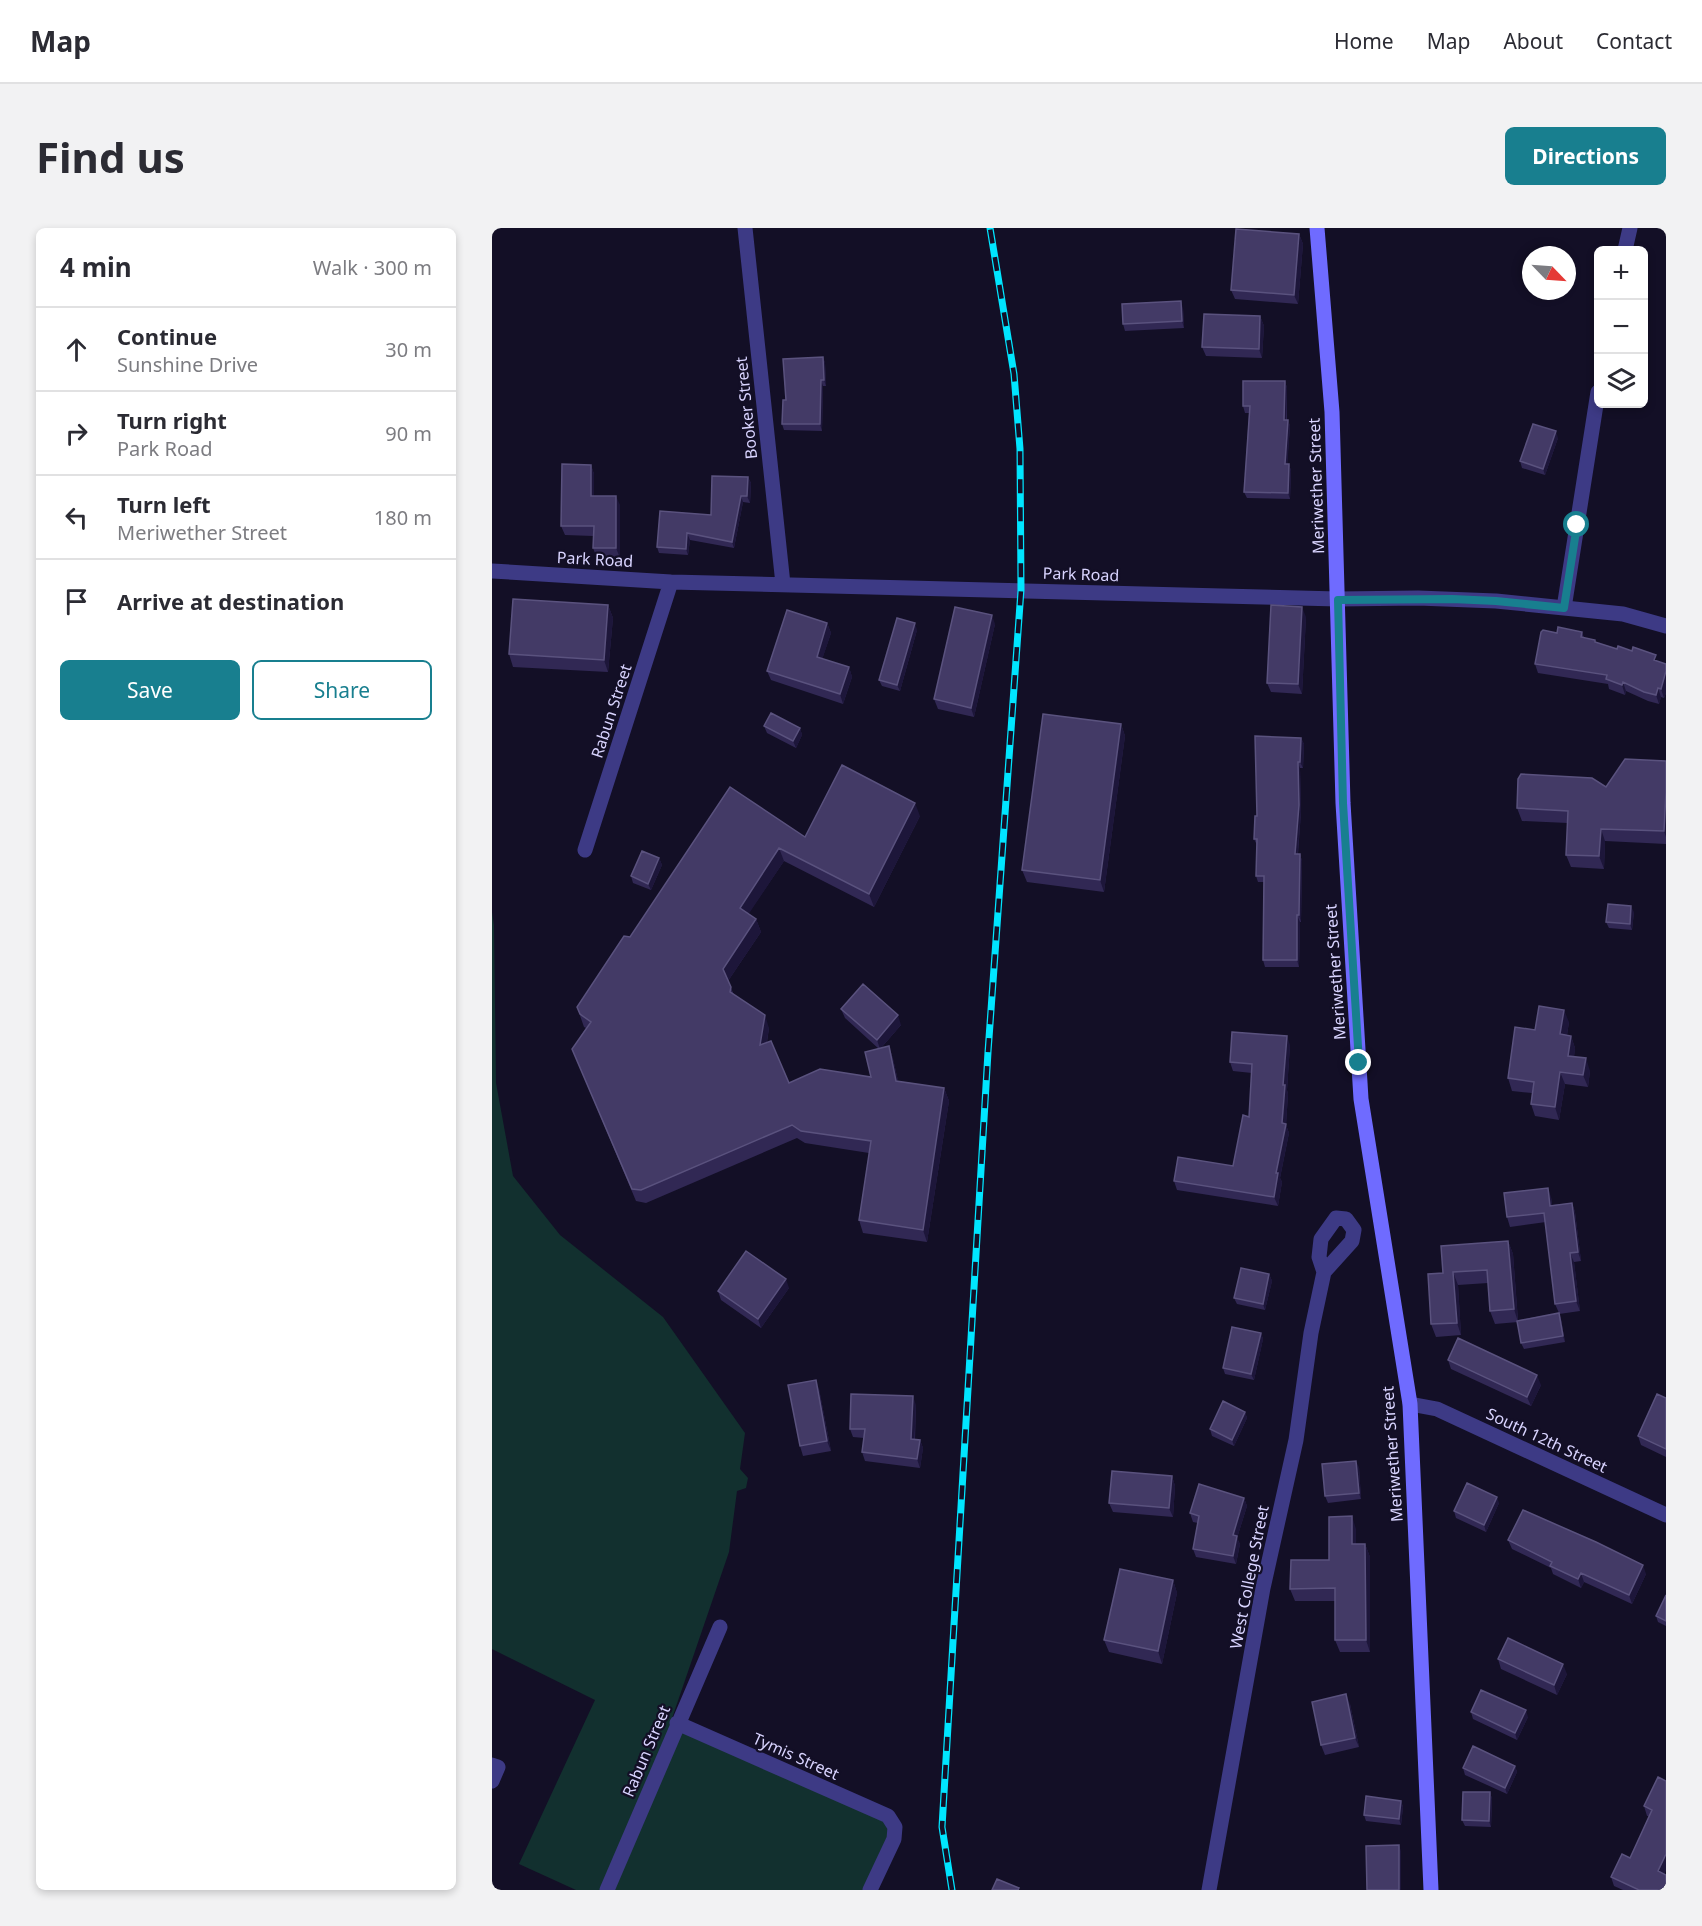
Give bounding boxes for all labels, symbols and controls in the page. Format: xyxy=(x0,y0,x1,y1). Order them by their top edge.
text: Map xyxy=(30,22,91,60)
text: Home xyxy=(1334,27,1394,55)
text: Map xyxy=(1427,27,1470,55)
text: About xyxy=(1503,27,1563,55)
text: Contact xyxy=(1596,27,1672,55)
button: Directions xyxy=(1505,127,1666,185)
text: Find us xyxy=(36,128,185,185)
north arrow xyxy=(1522,246,1576,300)
map controls xyxy=(1594,246,1648,408)
button: + xyxy=(1594,246,1648,300)
text: 4 min xyxy=(60,249,132,285)
text: Walk · 300 m xyxy=(313,254,432,281)
button: − xyxy=(1594,300,1648,354)
text: Continue xyxy=(117,321,217,351)
icon: ahead xyxy=(60,333,93,366)
text: 30 m xyxy=(385,336,432,363)
text: Sunshine Drive xyxy=(117,351,258,378)
button: layers xyxy=(1594,354,1648,408)
street label: Booker Street xyxy=(730,356,762,460)
text: Turn right xyxy=(117,405,227,435)
icon: right xyxy=(60,417,93,450)
street label: Meriwether Street xyxy=(1303,417,1329,554)
text: 90 m xyxy=(385,420,432,447)
text: Park Road xyxy=(117,435,213,462)
text: Turn left xyxy=(117,489,211,519)
icon: left xyxy=(60,501,93,534)
text: 180 m xyxy=(374,504,432,531)
route start xyxy=(1563,511,1589,537)
text: Meriwether Street xyxy=(117,519,287,546)
street label: Park Road xyxy=(556,546,634,572)
street label: Park Road xyxy=(1042,562,1120,586)
icon: arrive xyxy=(60,585,93,618)
text: Arrive at destination xyxy=(117,586,344,616)
button: Save xyxy=(60,660,240,720)
button: Share xyxy=(252,660,432,720)
street label: Rabun Street xyxy=(585,661,637,761)
street label: Meriwether Street xyxy=(1319,903,1351,1041)
route end xyxy=(1345,1049,1371,1075)
street label: Meriwether Street xyxy=(1376,1385,1408,1523)
street label: South 12th Street xyxy=(1483,1402,1611,1478)
street label: West College Street xyxy=(1224,1503,1274,1651)
street label: Rabun Street xyxy=(617,1702,675,1800)
street label: Tymis Street xyxy=(749,1727,843,1785)

